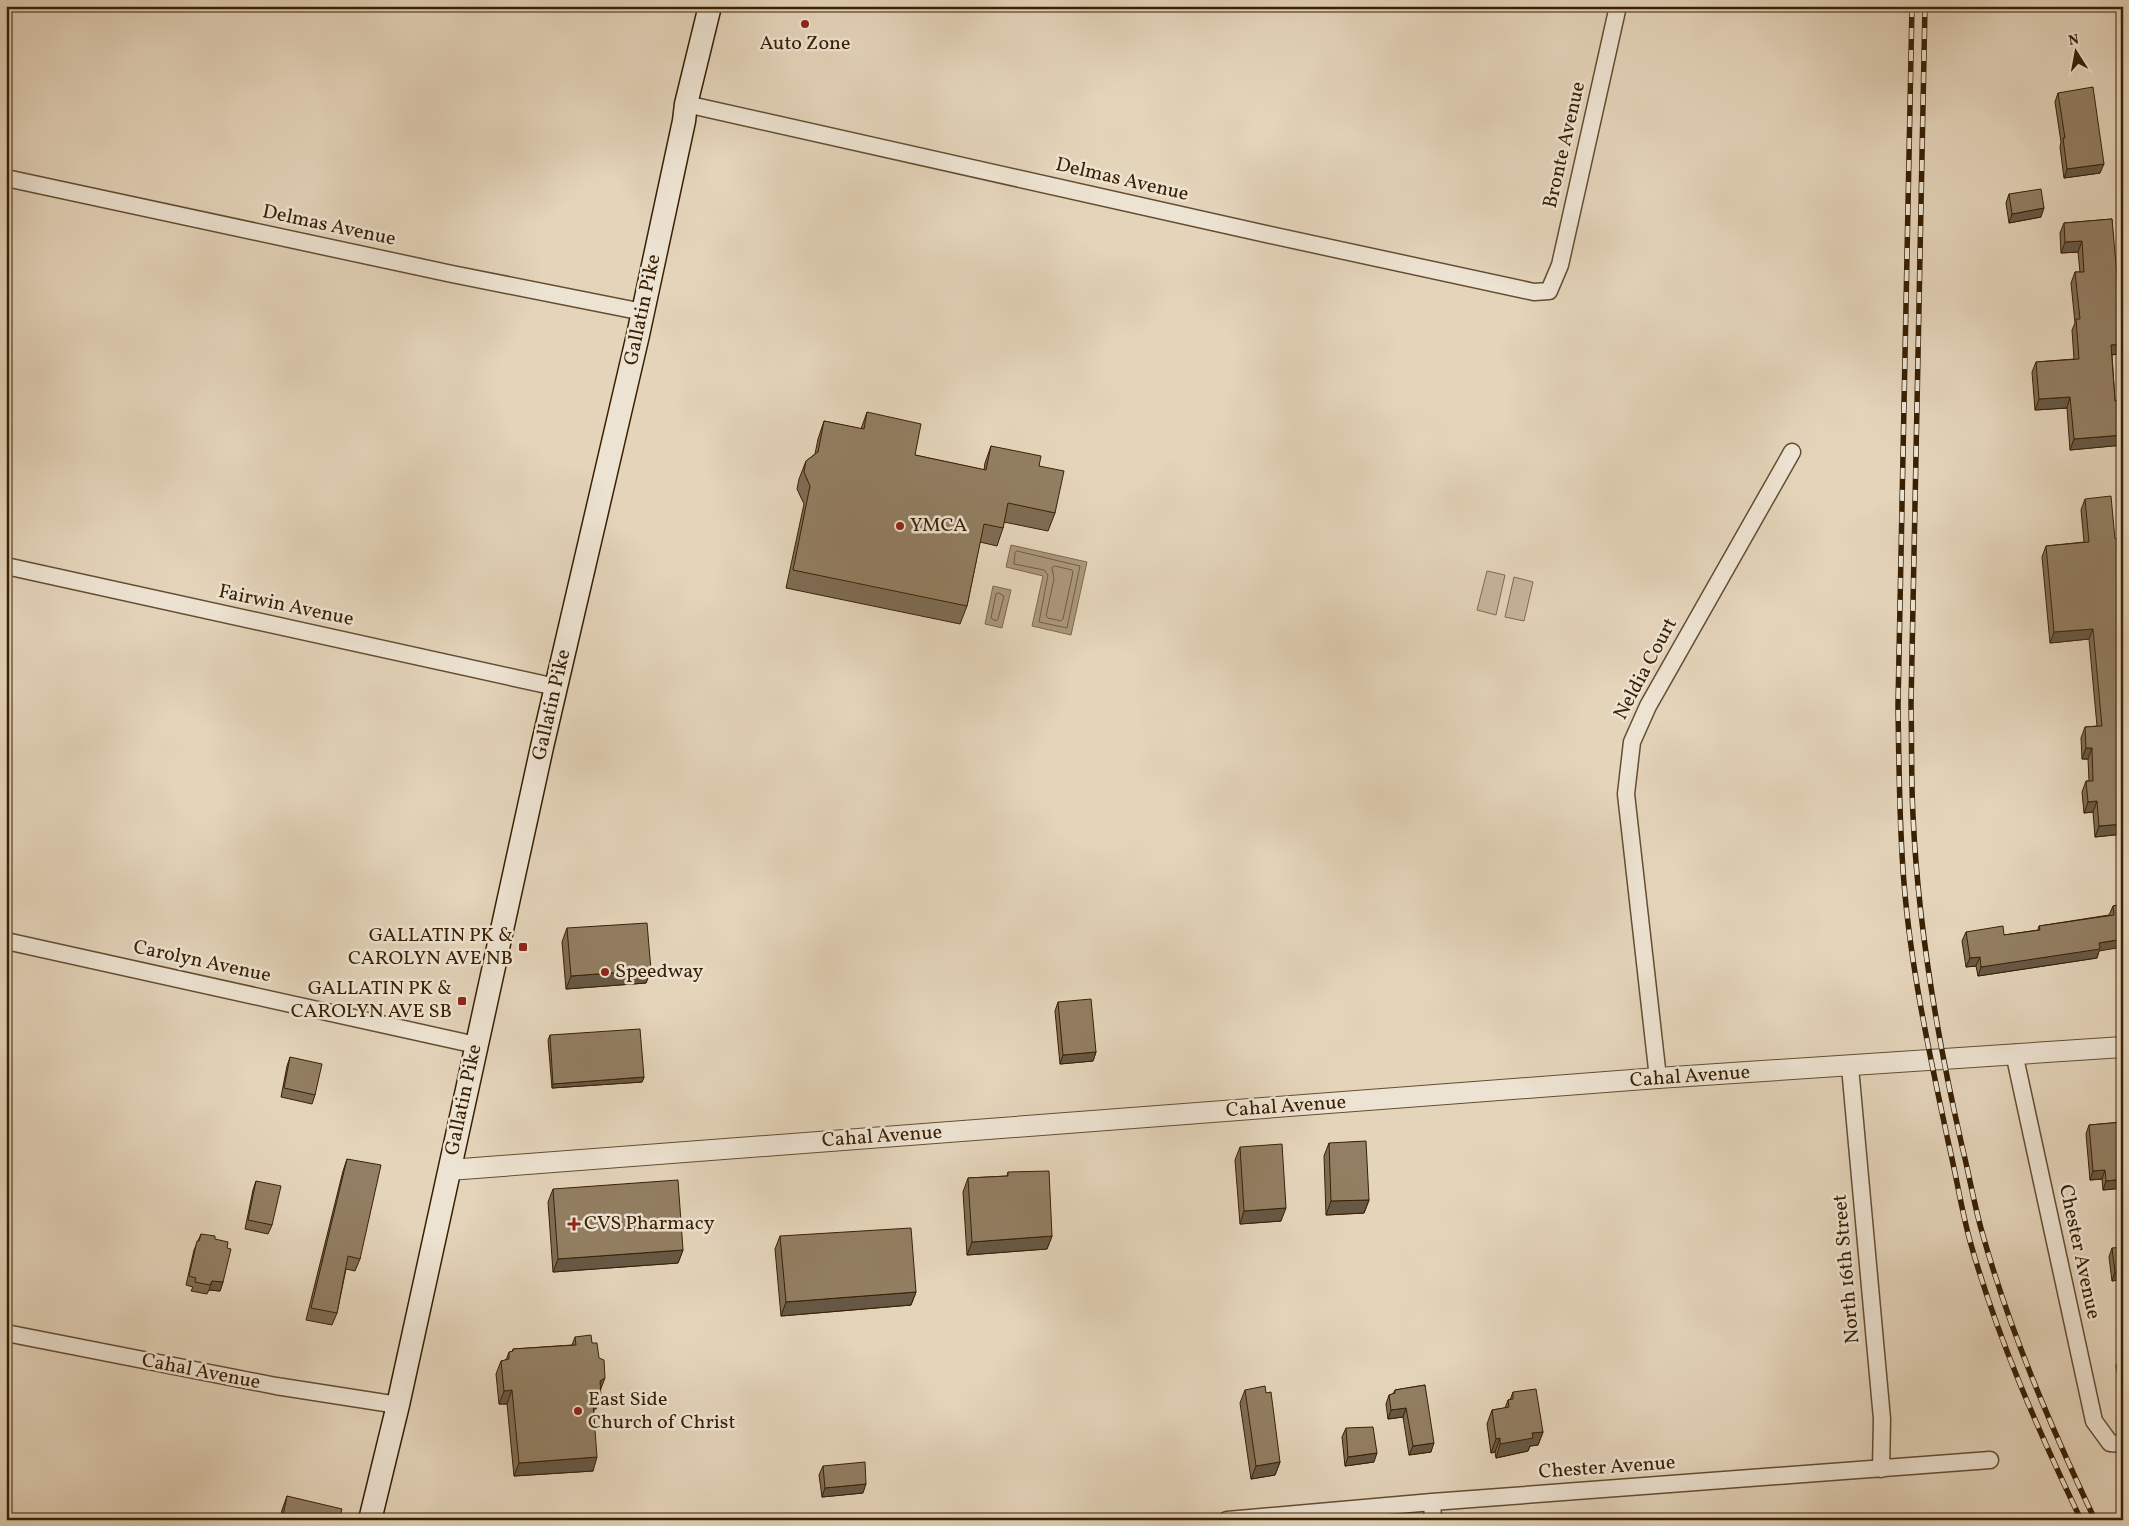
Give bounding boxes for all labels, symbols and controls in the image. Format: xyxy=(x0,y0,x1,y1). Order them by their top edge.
marker: Auto Zone xyxy=(799,18,811,30)
north arrow xyxy=(2052,28,2102,78)
place label: Auto Zone xyxy=(759,30,851,58)
text: N xyxy=(2067,30,2081,51)
street label: Bronte Avenue xyxy=(1537,79,1593,211)
street label: Delmas Avenue xyxy=(1053,151,1191,209)
street label: Delmas Avenue xyxy=(260,198,398,254)
street label: Gallatin Pike xyxy=(618,252,668,368)
place label: YMCA xyxy=(910,512,967,540)
marker: YMCA xyxy=(894,520,906,532)
street label: Fairwin Avenue xyxy=(216,578,356,634)
street label: Neldia Court xyxy=(1607,613,1685,725)
street label: Gallatin Pike xyxy=(526,647,578,763)
place label: GALLATIN PK & CAROLYN AVE NB xyxy=(348,922,513,973)
street label: Carolyn Avenue xyxy=(131,934,273,990)
marker: GALLATIN PK & CAROLYN AVE NB xyxy=(517,941,529,953)
place label: Speedway xyxy=(615,958,704,986)
marker: Speedway xyxy=(599,966,611,978)
place label: GALLATIN PK & CAROLYN AVE SB xyxy=(291,975,452,1026)
marker: GALLATIN PK & CAROLYN AVE SB xyxy=(456,995,468,1007)
street label: Gallatin Pike xyxy=(439,1042,489,1158)
street label: Cahal Avenue xyxy=(1629,1059,1751,1095)
street label: Cahal Avenue xyxy=(1225,1089,1347,1125)
street label: Cahal Avenue xyxy=(821,1119,943,1155)
street label: Chester Avenue xyxy=(2051,1182,2107,1322)
street label: North 16th Street xyxy=(1827,1193,1867,1345)
place label: CVS Pharmacy xyxy=(584,1210,715,1238)
marker: CVS Pharmacy xyxy=(568,1218,580,1230)
street label: Cahal Avenue xyxy=(139,1347,263,1397)
place label: East Side Church of Christ xyxy=(588,1386,735,1437)
marker: East Side Church of Christ xyxy=(572,1405,584,1417)
street label: Chester Avenue xyxy=(1538,1449,1676,1487)

